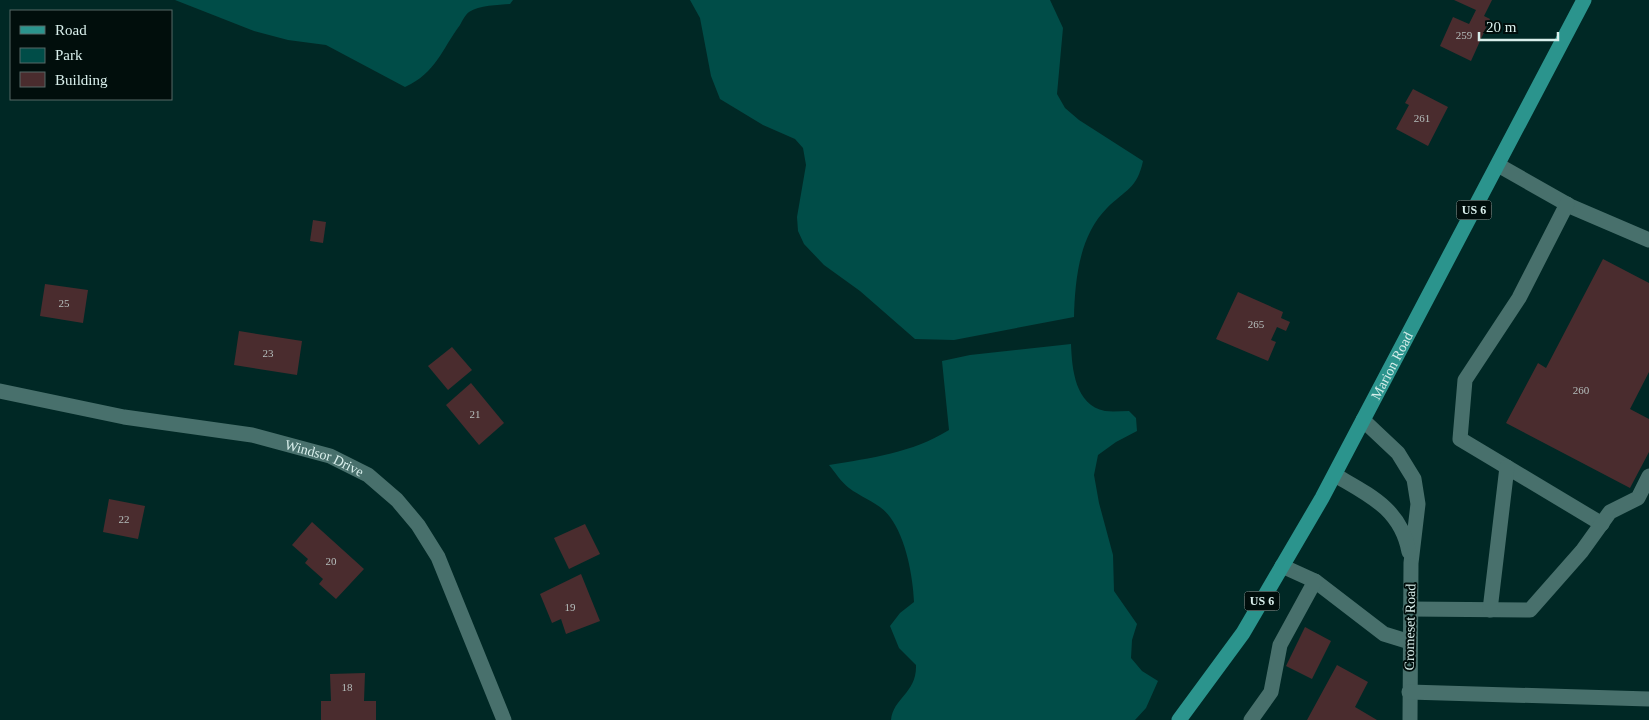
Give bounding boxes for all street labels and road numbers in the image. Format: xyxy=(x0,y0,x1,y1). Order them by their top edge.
road number: US 6 xyxy=(1456,200,1492,220)
street label: Marion Road xyxy=(1368,329,1416,402)
street label: Windsor Drive xyxy=(283,437,366,479)
street label: Cromeset Road xyxy=(1402,584,1418,670)
road number: US 6 xyxy=(1244,592,1280,610)

